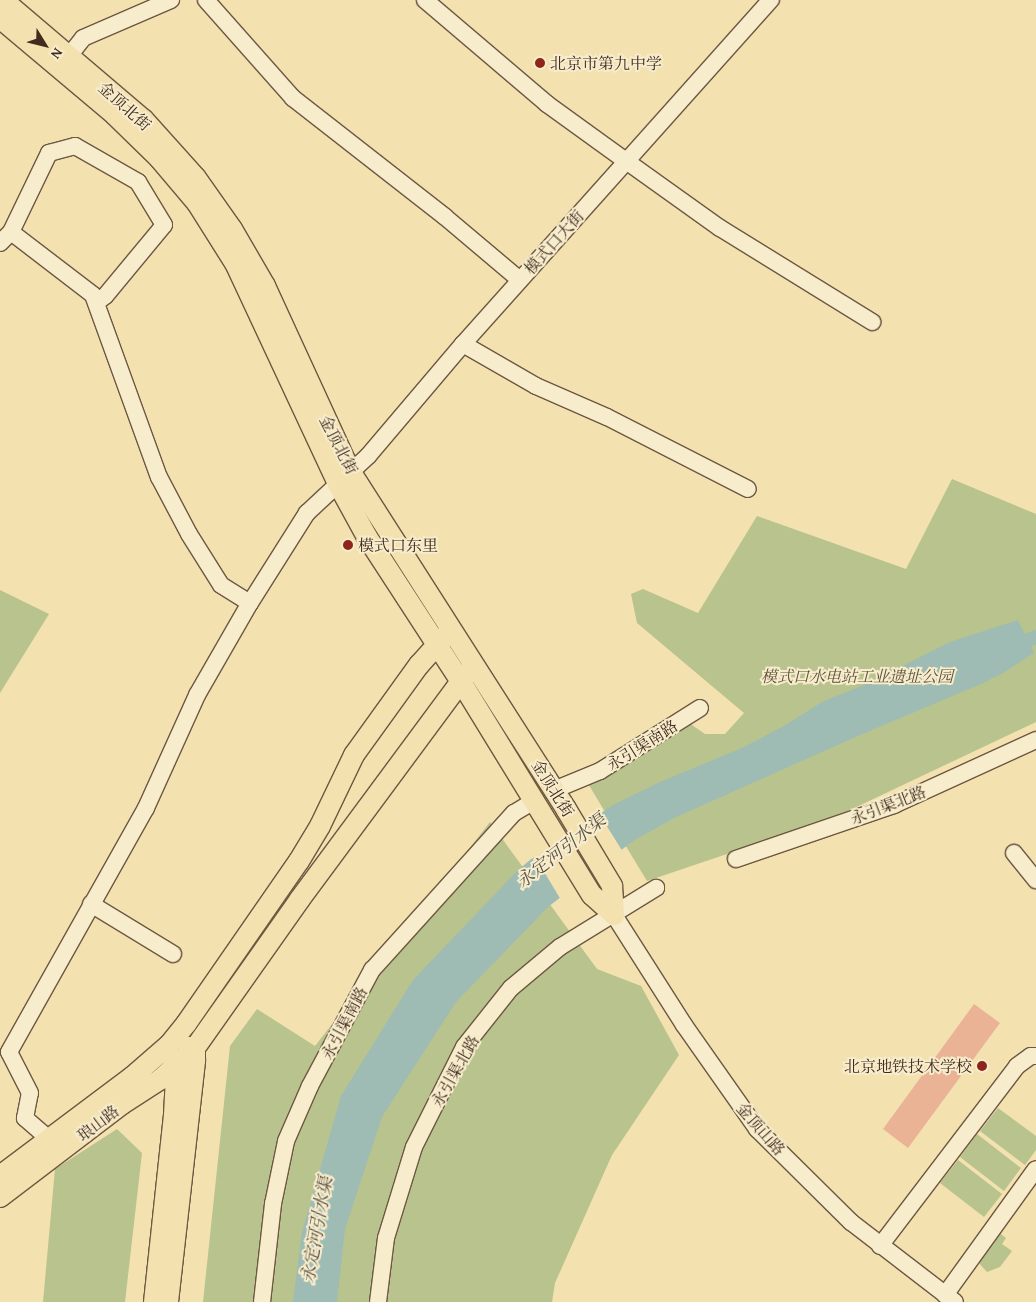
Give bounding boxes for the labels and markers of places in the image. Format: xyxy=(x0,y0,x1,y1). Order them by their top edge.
place label: 北京市第九中学 xyxy=(550,53,662,73)
marker: 北京市第九中学 xyxy=(534,57,546,69)
place label: 模式口东里 xyxy=(358,535,438,555)
marker: 模式口东里 xyxy=(342,539,354,551)
place label: 北京地铁技术学校 xyxy=(844,1056,972,1076)
marker: 北京地铁技术学校 xyxy=(976,1060,988,1072)

